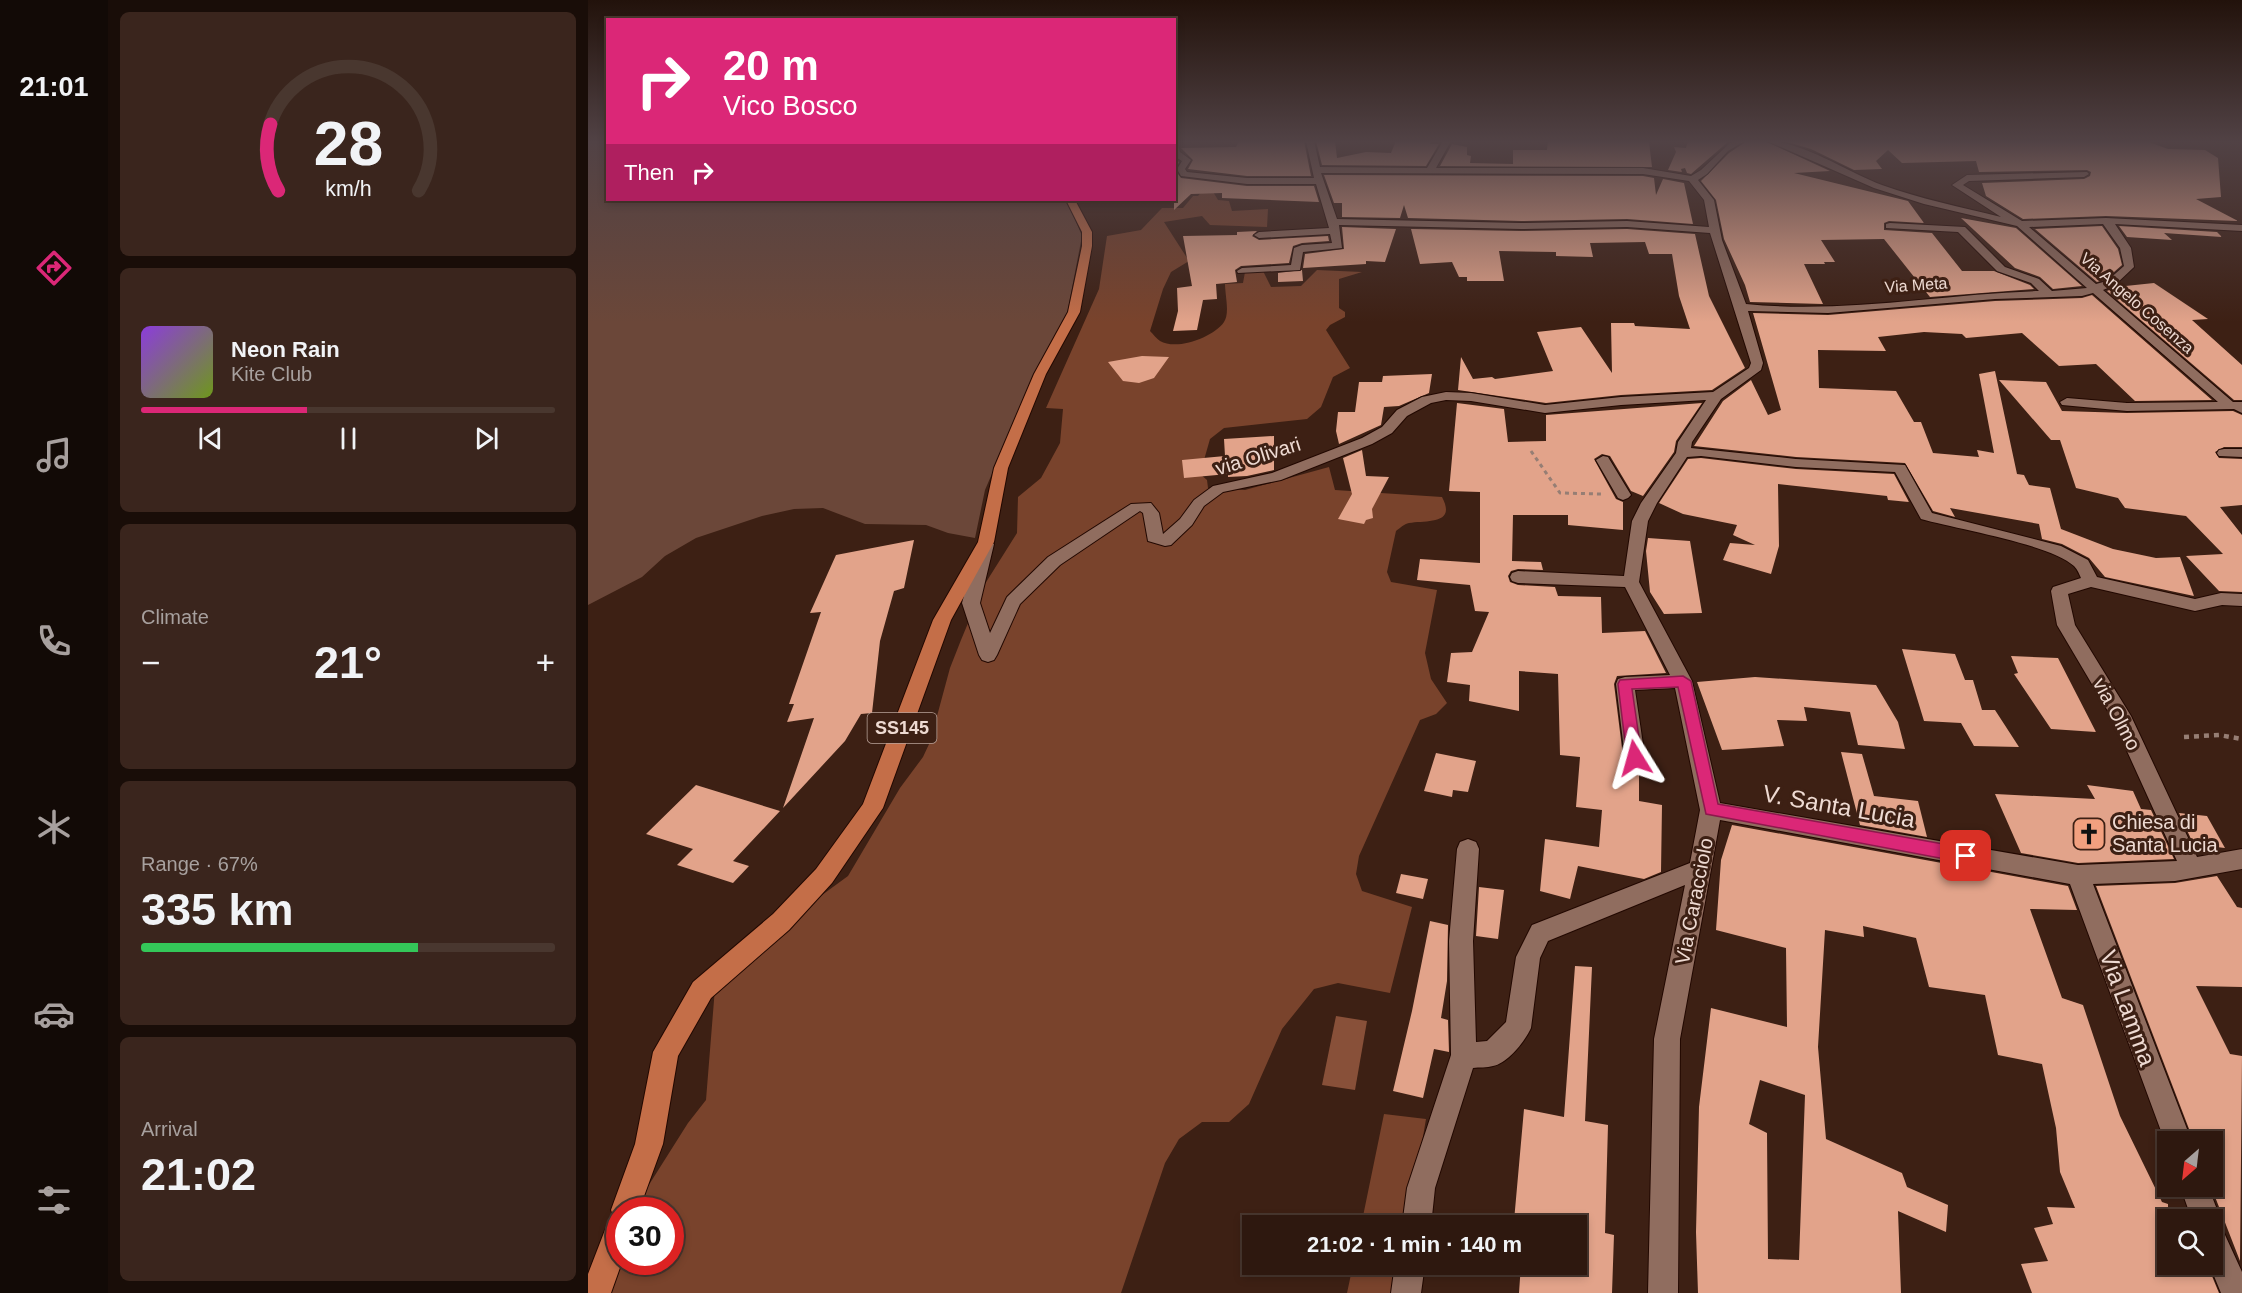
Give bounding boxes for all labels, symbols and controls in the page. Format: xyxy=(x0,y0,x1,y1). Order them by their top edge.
icon: right xyxy=(624,42,702,120)
text: 20 m xyxy=(723,42,819,89)
text: 21:01 xyxy=(19,72,89,102)
text: Vico Bosco xyxy=(723,91,858,121)
text: 28 xyxy=(313,109,383,178)
icon: right xyxy=(686,156,719,189)
text: Then xyxy=(624,160,674,185)
text: km/h xyxy=(325,177,371,201)
icon: directions xyxy=(33,247,75,289)
street label: Via Angelo Cosenza xyxy=(2077,249,2197,357)
street label: Via Meta xyxy=(1884,274,1948,296)
text: Neon Rain xyxy=(231,337,340,362)
text: Kite Club xyxy=(231,363,312,385)
icon: previous xyxy=(194,422,227,455)
icon: pause xyxy=(332,422,365,455)
icon: next xyxy=(470,422,503,455)
street label: via Olivari xyxy=(1213,433,1303,479)
icon: music xyxy=(33,434,75,476)
text: Climate xyxy=(141,606,209,628)
icon: phone xyxy=(33,620,75,662)
text: 21° xyxy=(314,637,382,688)
text: − xyxy=(141,644,160,681)
text: + xyxy=(536,644,555,681)
street label: via Olmo xyxy=(2089,674,2145,754)
road number: SS145 xyxy=(868,713,936,743)
position arrow xyxy=(1603,726,1667,790)
street label: V. Santa Lucia xyxy=(1761,779,1918,833)
icon: climate xyxy=(33,806,75,848)
place label: Chiesa di Santa Lucia xyxy=(2112,811,2219,856)
church icon: Chiesa di Santa Lucia xyxy=(2071,816,2107,852)
pin xyxy=(1940,830,1991,881)
street label: Via Caracciolo xyxy=(1671,836,1717,966)
icon: arrive xyxy=(1949,839,1982,872)
text: Range · 67% xyxy=(141,853,258,875)
text: 335 km xyxy=(141,884,294,935)
street label: Via Lamma xyxy=(2095,947,2162,1070)
icon: car xyxy=(33,993,75,1035)
text: Arrival xyxy=(141,1118,198,1140)
north arrow xyxy=(2157,1131,2223,1197)
map controls xyxy=(2157,1131,2223,1275)
text: 21:02 xyxy=(141,1149,256,1200)
icon: filters xyxy=(33,1179,75,1221)
speed limit sign: 30 xyxy=(606,1197,684,1275)
button: search xyxy=(2157,1209,2223,1275)
text: 21:02 · 1 min · 140 m xyxy=(1307,1232,1522,1257)

